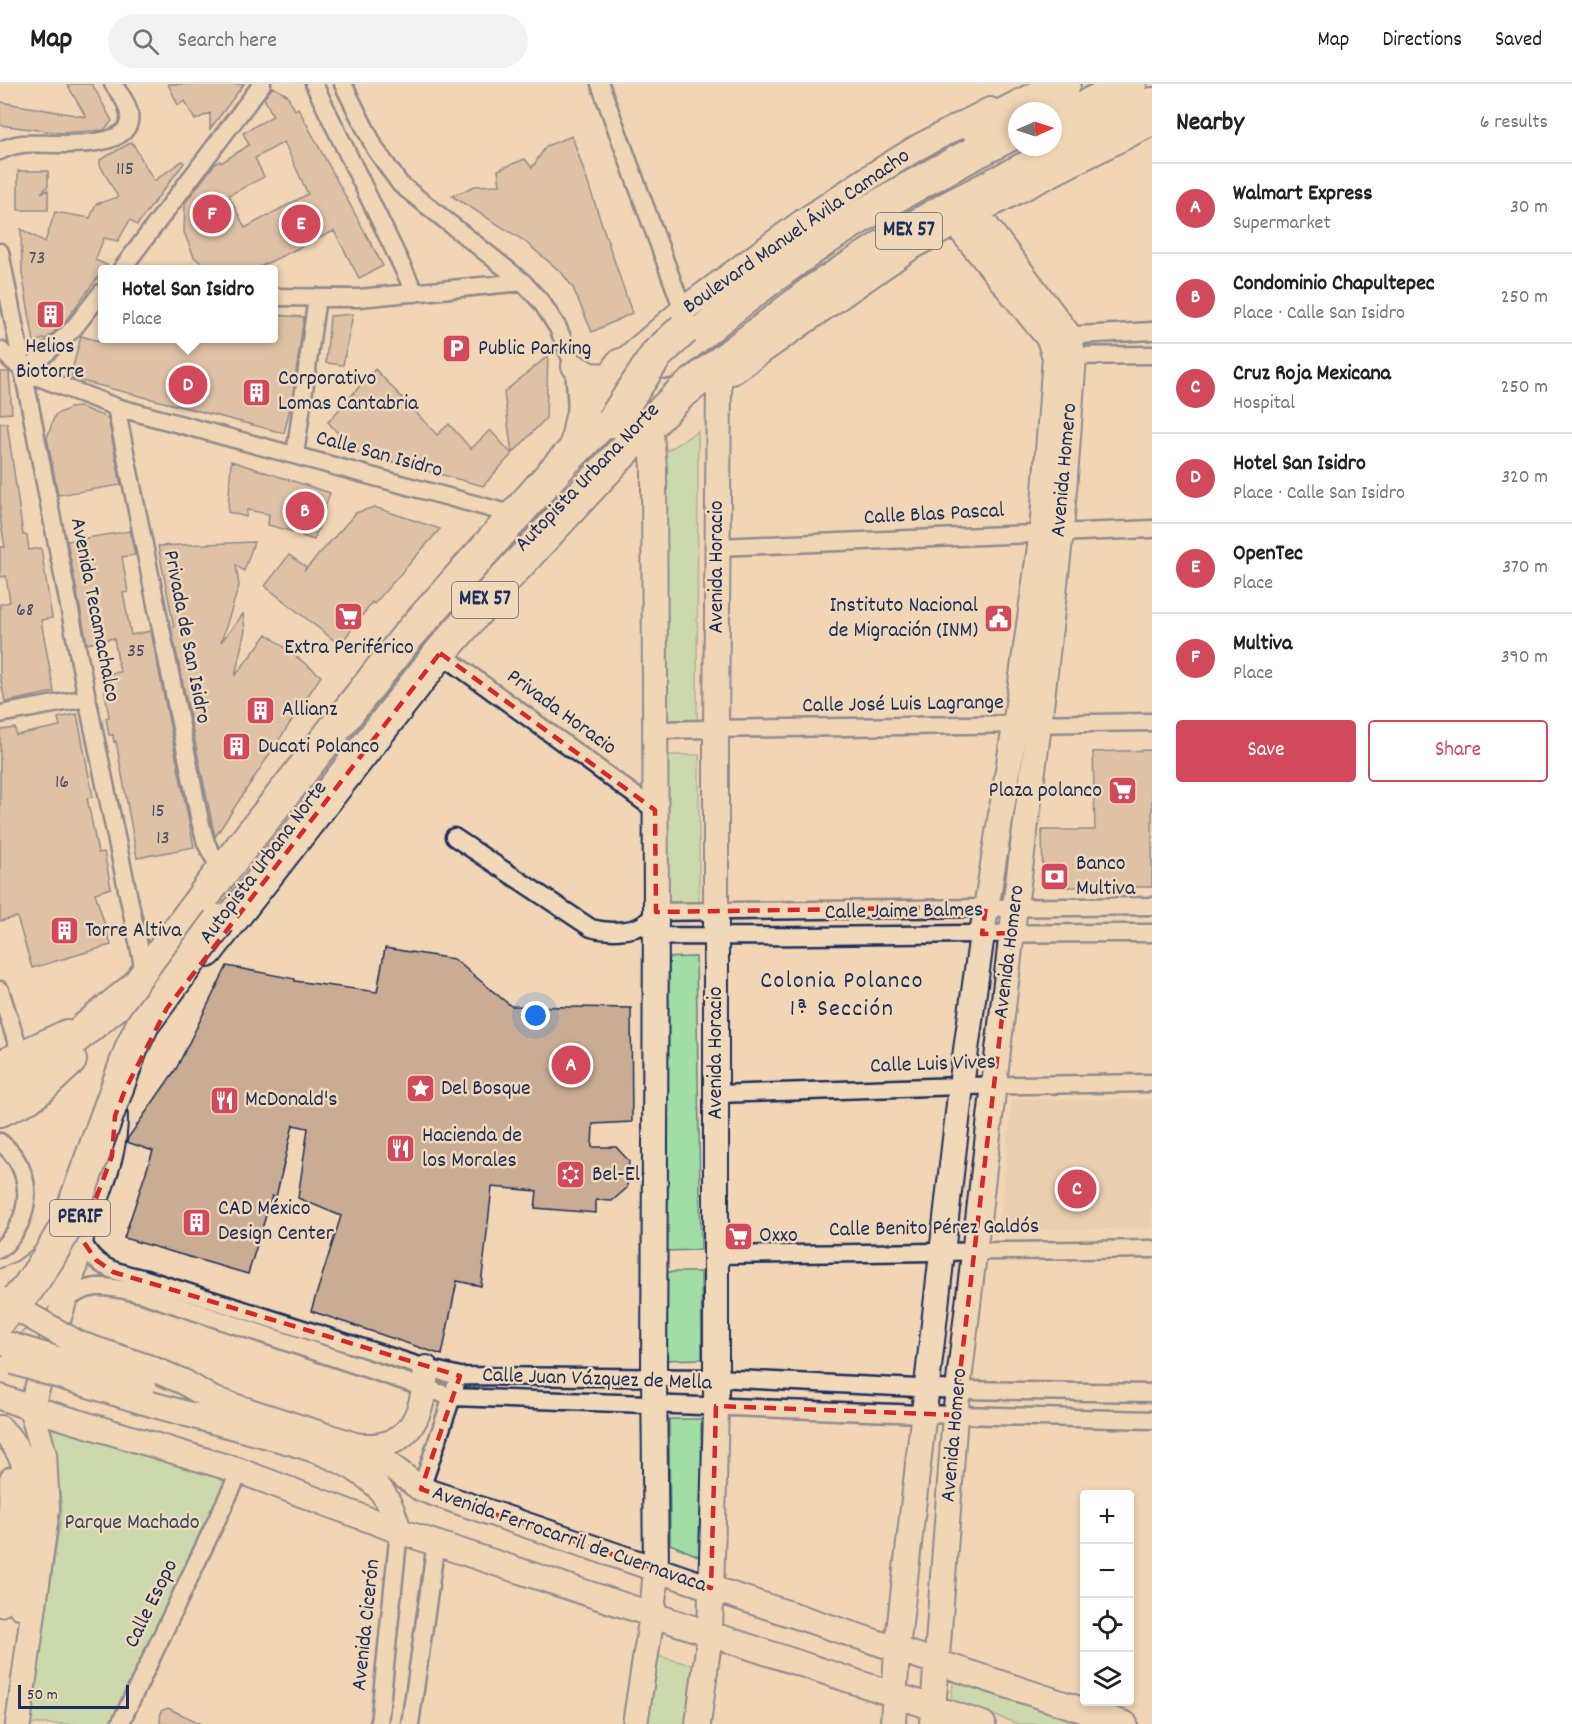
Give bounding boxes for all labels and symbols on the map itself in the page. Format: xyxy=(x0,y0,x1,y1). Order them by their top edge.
north arrow xyxy=(1008,102,1062,156)
street label: Boulevard Manuel Ávila Camacho xyxy=(677,142,917,322)
house number: 115 xyxy=(116,156,134,184)
pin: F xyxy=(192,192,232,236)
pin: E xyxy=(282,202,320,246)
road number: MEX 57 xyxy=(876,213,942,249)
house number: 73 xyxy=(29,245,45,273)
building icon: Helios Biotorre xyxy=(34,299,66,331)
place label: Helios Biotorre xyxy=(16,332,84,388)
parking icon: Public Parking xyxy=(441,333,473,365)
place label: Public Parking xyxy=(478,334,591,365)
pin: D xyxy=(168,362,207,408)
place label: Corporativo Lomas Cantabria xyxy=(278,364,419,420)
building icon: Corporativo Lomas Cantabria xyxy=(241,376,273,408)
street label: Autopista Urbana Norte xyxy=(508,396,668,560)
street label: Avenida Homero xyxy=(1044,402,1086,538)
street label: Calle San Isidro xyxy=(312,423,446,487)
pin: B xyxy=(286,488,324,534)
street label: Calle Blas Pascal xyxy=(863,496,1005,534)
street label: Avenida Horacio xyxy=(702,501,733,633)
street label: Avenida Tecamachalco xyxy=(61,515,127,705)
street label: Privada de San Isidro xyxy=(154,548,218,726)
road number: MEX 57 xyxy=(452,582,518,618)
place label: Instituto Nacional de Migración (INM) xyxy=(828,591,978,647)
house number: 68 xyxy=(16,597,34,625)
supermarket icon: Extra Periférico xyxy=(333,600,365,632)
public building icon: Instituto Nacional de Migración (INM) xyxy=(983,603,1015,635)
place label: Extra Periférico xyxy=(284,633,414,664)
house number: 35 xyxy=(127,638,145,666)
street label: Privada Horacio xyxy=(499,662,623,764)
street label: Calle José Luis Lagrange xyxy=(802,688,1004,722)
building icon: Allianz xyxy=(245,694,277,726)
place label: Allianz xyxy=(282,695,338,726)
building icon: Ducati Polanco xyxy=(221,731,253,763)
place label: Ducati Polanco xyxy=(258,732,379,763)
house number: 16 xyxy=(55,769,69,797)
street label: Autopista Urbana Norte xyxy=(192,775,336,951)
supermarket icon: Plaza polanco xyxy=(1107,775,1139,807)
place label: Plaza polanco xyxy=(988,776,1102,807)
house number: 15 xyxy=(151,798,165,826)
house number: 13 xyxy=(156,825,170,853)
place label: Banco Multiva xyxy=(1076,849,1136,905)
bank icon: Banco Multiva xyxy=(1039,861,1071,893)
street label: Avenida Homero xyxy=(986,883,1034,1021)
street label: Calle Jaime Balmes xyxy=(824,895,984,929)
building icon: Torre Altiva xyxy=(48,915,80,947)
place label: Torre Altiva xyxy=(85,916,182,947)
district label: Colonia Polanco 1ª Sección xyxy=(760,965,924,1027)
street label: Avenida Horacio xyxy=(701,987,732,1119)
your location xyxy=(521,1001,550,1030)
pin: A xyxy=(552,1042,590,1088)
street label: Calle Luis Vives xyxy=(870,1047,996,1083)
place icon: Del Bosque xyxy=(404,1073,436,1105)
place label: Del Bosque xyxy=(441,1074,531,1105)
restaurant icon: McDonald's xyxy=(208,1084,240,1116)
place label: McDonald's xyxy=(245,1085,338,1116)
place label: Hacienda de los Morales xyxy=(422,1121,522,1177)
restaurant icon: Hacienda de los Morales xyxy=(385,1133,417,1165)
synagogue icon: Bel-El xyxy=(555,1159,587,1191)
place label: Bel-El xyxy=(592,1160,640,1191)
pin: C xyxy=(1058,1166,1096,1212)
place label: CAD México Design Center xyxy=(218,1194,335,1250)
road number: PERIF xyxy=(50,1200,110,1236)
building icon: CAD México Design Center xyxy=(181,1206,213,1238)
street label: Calle Benito Pérez Galdós xyxy=(829,1212,1039,1246)
supermarket icon: Oxxo xyxy=(722,1220,754,1252)
place label: Oxxo xyxy=(759,1221,798,1252)
street label: Calle Juan Vázquez de Mella xyxy=(481,1360,713,1400)
street label: Avenida Homero xyxy=(934,1367,976,1503)
street label: Avenida Ferrocarril de Cuernavaca xyxy=(428,1478,711,1602)
park label: Parque Machado xyxy=(64,1508,200,1539)
street label: Calle Esopo xyxy=(117,1554,187,1654)
street label: Avenida Cicerón xyxy=(345,1558,389,1692)
scale bar xyxy=(18,1682,129,1710)

